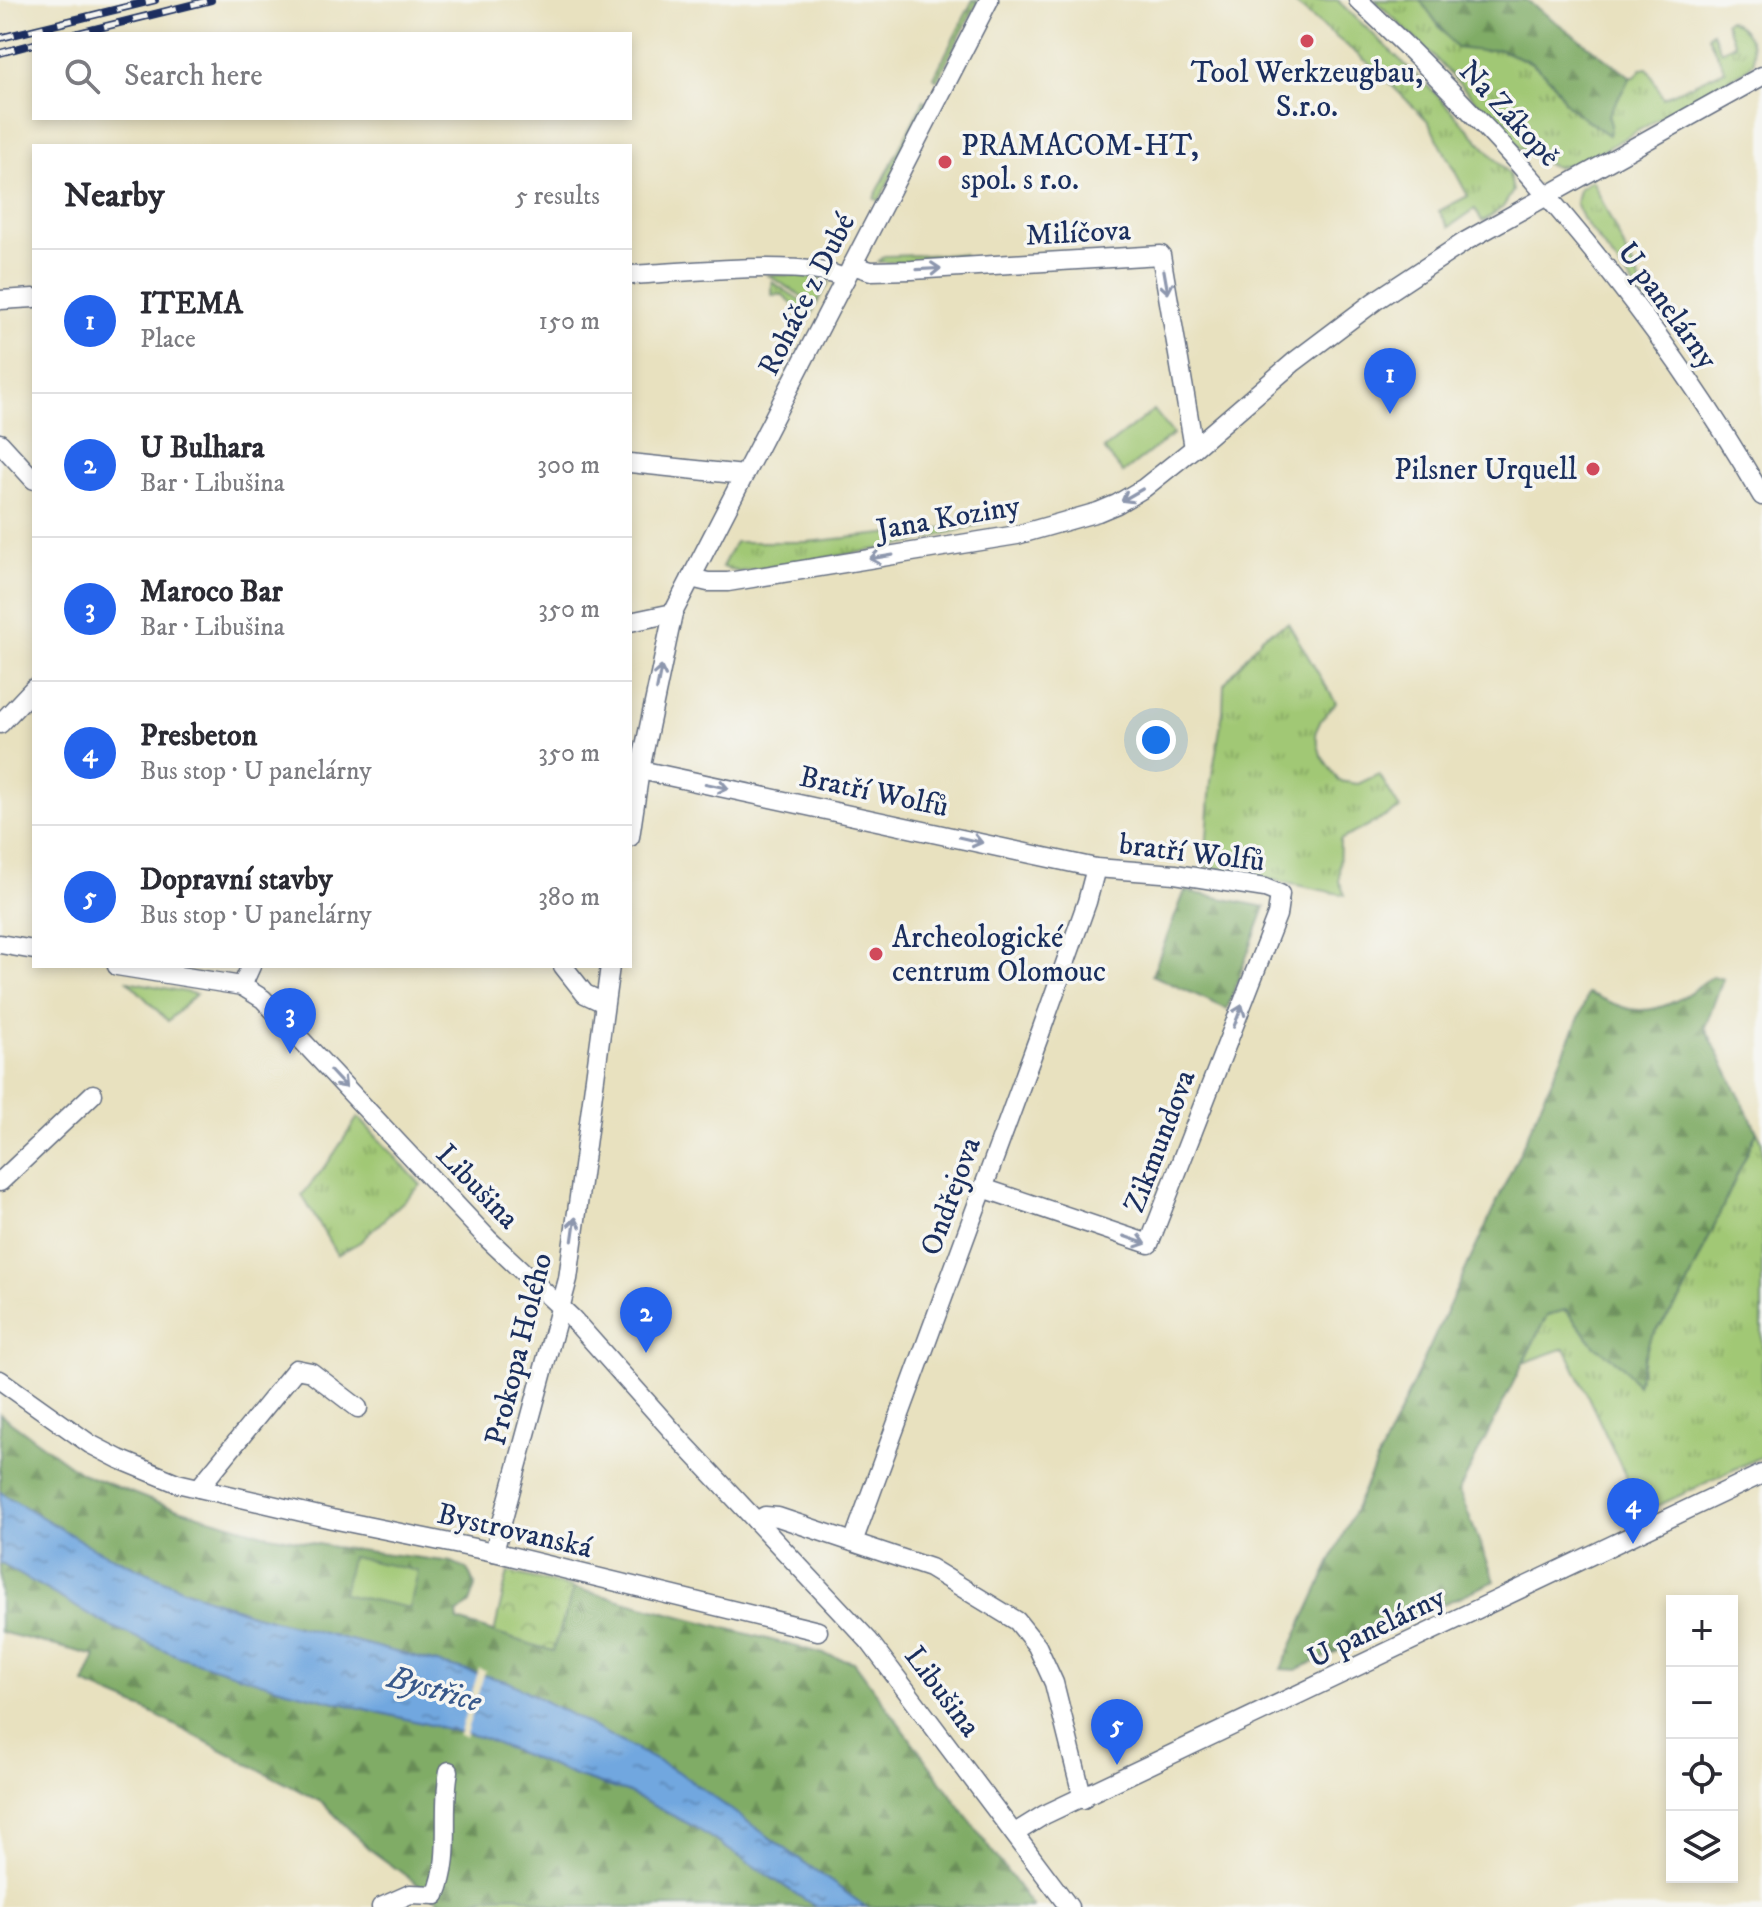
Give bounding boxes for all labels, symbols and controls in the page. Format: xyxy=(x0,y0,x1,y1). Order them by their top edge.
search box xyxy=(32,32,632,120)
marker: Tool Werkzeugbau, S.r.o. xyxy=(1298,32,1316,50)
street label: Na Zákopě xyxy=(1450,53,1567,175)
icon: search xyxy=(60,54,104,98)
place label: Tool Werkzeugbau, S.r.o. xyxy=(1191,55,1423,126)
text: Search here xyxy=(124,58,263,95)
place label: PRAMACOM-HT, spol. s r.o. xyxy=(961,128,1199,199)
marker: PRAMACOM-HT, spol. s r.o. xyxy=(936,153,954,171)
text: Nearby xyxy=(64,175,165,217)
text: 5 results xyxy=(515,180,600,213)
street label: Roháče z Dubé xyxy=(751,207,864,382)
street label: Milíčova xyxy=(1024,212,1132,255)
street label: U panelárny xyxy=(1608,235,1726,377)
one-way arrow xyxy=(915,261,942,276)
one-way arrow xyxy=(1159,269,1174,295)
text: ITEMA xyxy=(140,286,243,323)
text: 1 xyxy=(85,305,95,338)
text: 150 m xyxy=(539,305,600,338)
text: Place xyxy=(140,323,196,356)
pin: 1 xyxy=(1364,348,1416,414)
text: U Bulhara xyxy=(140,430,265,467)
text: 2 xyxy=(84,449,96,482)
text: 300 m xyxy=(537,449,600,482)
place label: Pilsner Urquell xyxy=(1394,452,1577,489)
marker: Pilsner Urquell xyxy=(1584,460,1602,478)
text: Bar · Libušina xyxy=(140,467,285,500)
one-way arrow xyxy=(1121,487,1144,503)
street label: Jana Koziny xyxy=(871,488,1023,550)
one-way arrow xyxy=(868,550,894,565)
text: Maroco Bar xyxy=(140,574,283,611)
text: 3 xyxy=(85,593,95,626)
text: 350 m xyxy=(538,593,600,626)
text: Bar · Libušina xyxy=(140,611,285,644)
one-way arrow xyxy=(652,666,667,691)
text: Presbeton xyxy=(140,718,257,755)
your location xyxy=(1136,720,1176,760)
text: 4 xyxy=(83,737,97,770)
text: 350 m xyxy=(538,737,600,770)
text: Bus stop · U panelárny xyxy=(140,755,372,788)
street label: Bratří Wolfů xyxy=(796,759,951,826)
one-way arrow xyxy=(704,779,729,794)
street label: bratří Wolfů xyxy=(1117,826,1267,881)
one-way arrow xyxy=(958,833,983,848)
text: Dopravní stavby xyxy=(140,862,333,899)
text: 5 xyxy=(84,881,96,914)
text: 380 m xyxy=(538,881,600,914)
text: Bus stop · U panelárny xyxy=(140,899,372,932)
place label: Archeologické centrum Olomouc xyxy=(892,920,1106,991)
marker: Archeologické centrum Olomouc xyxy=(867,945,885,963)
pin: 3 xyxy=(264,988,316,1054)
one-way arrow xyxy=(1232,1004,1246,1029)
street label: Zikmundova xyxy=(1116,1065,1205,1218)
one-way arrow xyxy=(328,1069,346,1089)
street label: Ondřejova xyxy=(913,1132,990,1261)
street label: Libušina xyxy=(427,1137,527,1238)
one-way arrow xyxy=(567,1216,582,1243)
one-way arrow xyxy=(1122,1233,1147,1248)
street label: Prokopa Holého xyxy=(478,1249,561,1450)
pin: 2 xyxy=(620,1287,672,1353)
pin: 4 xyxy=(1607,1478,1659,1544)
street label: Bystrovanská xyxy=(434,1496,596,1567)
street label: U panelárny xyxy=(1302,1579,1452,1677)
map controls xyxy=(1666,1595,1738,1883)
button: + xyxy=(1666,1595,1738,1667)
street label: Libušina xyxy=(896,1639,988,1745)
water label: Bystřice xyxy=(382,1657,487,1723)
button: − xyxy=(1666,1667,1738,1739)
pin: 5 xyxy=(1091,1699,1143,1765)
button: locate xyxy=(1666,1739,1738,1811)
button: layers xyxy=(1666,1811,1738,1883)

